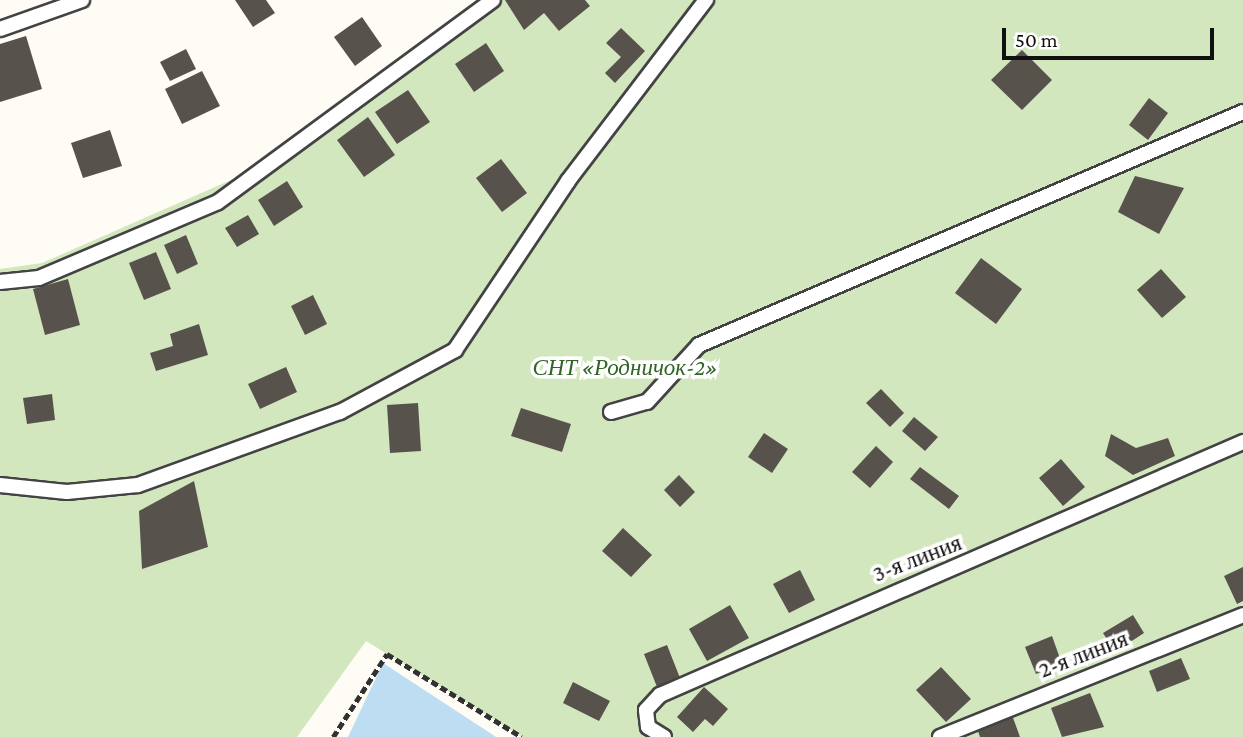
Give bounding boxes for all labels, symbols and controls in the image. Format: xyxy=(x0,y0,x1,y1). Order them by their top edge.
scale bar xyxy=(1005,14,1217,58)
text: 50 m xyxy=(1015,28,1058,52)
park label: СНТ «Родничок-2» xyxy=(532,353,718,381)
street label: 3-я линия xyxy=(869,528,965,588)
street label: 2-я линия xyxy=(1035,624,1131,684)

